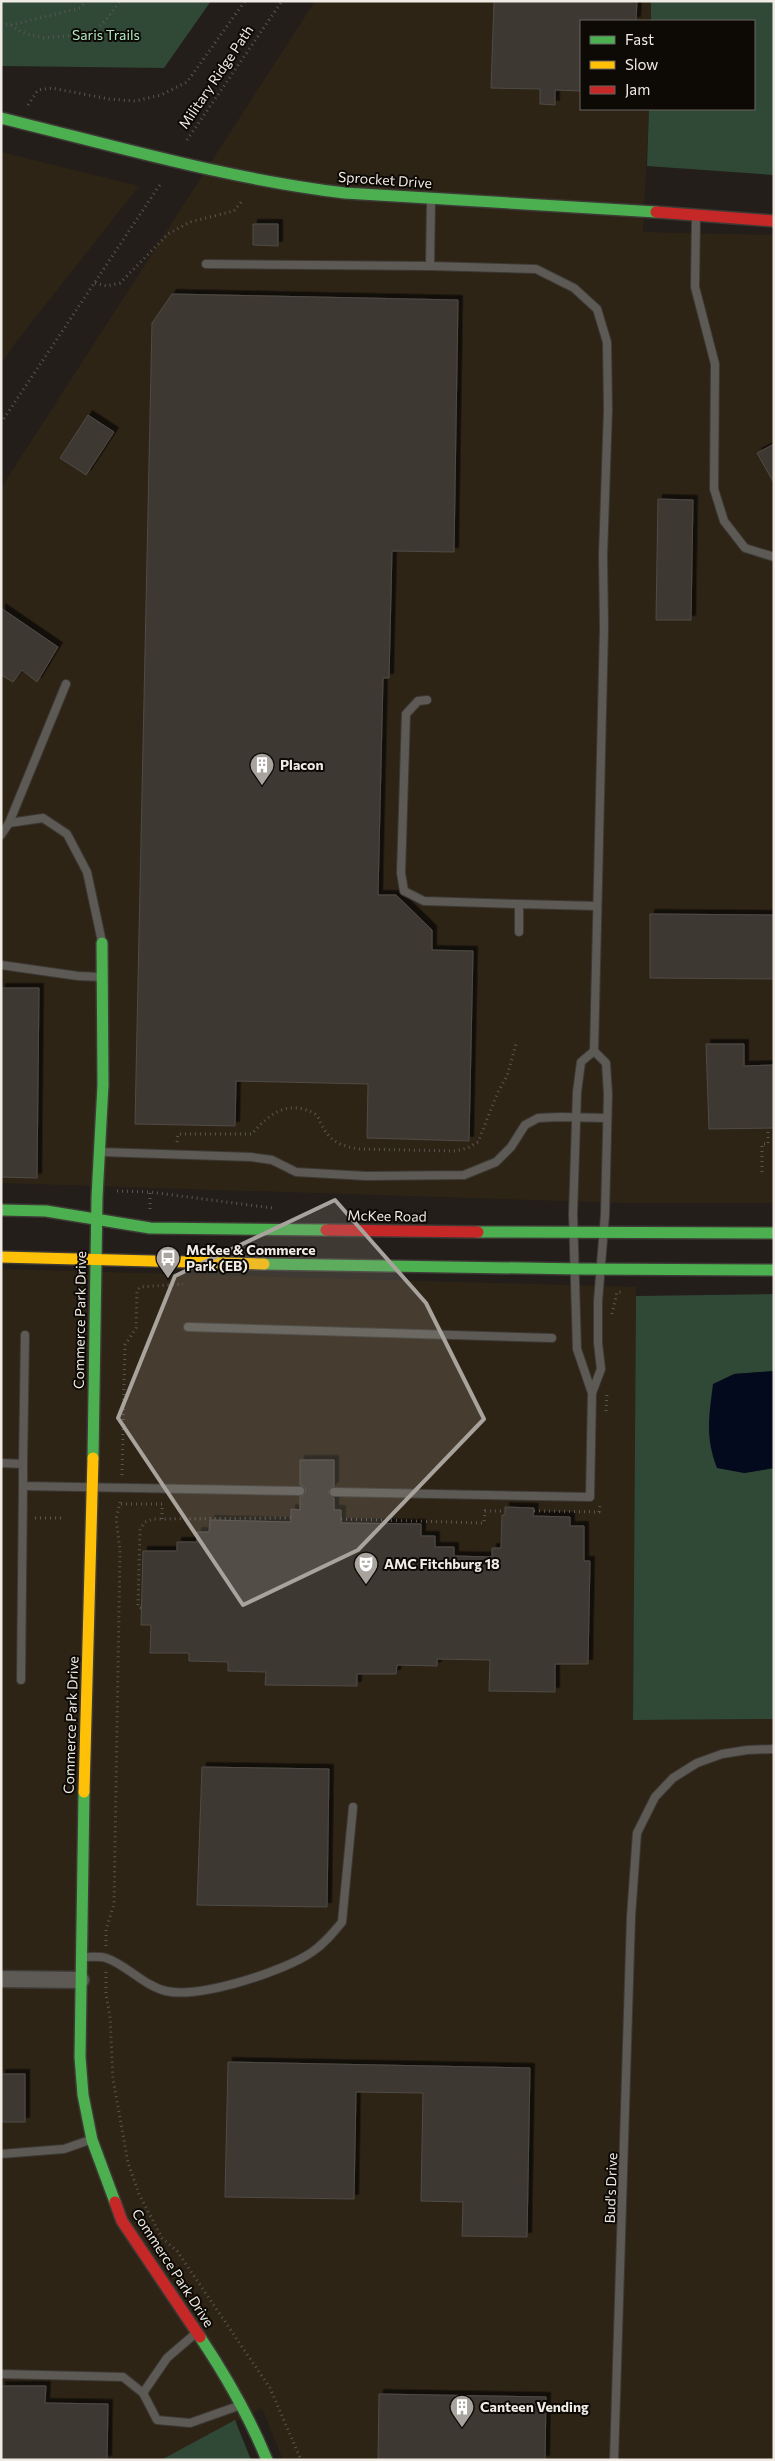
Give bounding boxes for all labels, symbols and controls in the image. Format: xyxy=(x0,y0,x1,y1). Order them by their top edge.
legend xyxy=(580,20,755,110)
street label: Military Ridge Path xyxy=(175,22,257,132)
park label: Saris Trails xyxy=(72,26,140,43)
text: Fast xyxy=(625,30,654,48)
text: Slow xyxy=(625,55,658,73)
text: Jam xyxy=(625,80,650,98)
street label: Sprocket Drive xyxy=(338,168,432,191)
building icon: Placon xyxy=(249,752,275,786)
place label: Placon xyxy=(280,756,324,773)
street label: McKee Road xyxy=(347,1206,427,1225)
place label: McKee & Commerce Park (EB) xyxy=(186,1241,316,1274)
bus stop icon: McKee & Commerce Park (EB) xyxy=(155,1245,181,1279)
street label: Commerce Park Drive xyxy=(70,1251,89,1389)
theatre icon: AMC Fitchburg 18 xyxy=(353,1551,379,1585)
place label: AMC Fitchburg 18 xyxy=(384,1555,500,1572)
street label: Commerce Park Drive xyxy=(60,1656,81,1794)
street label: Bud's Drive xyxy=(601,2152,620,2224)
street label: Commerce Park Drive xyxy=(129,2205,218,2330)
building icon: Canteen Vending xyxy=(449,2394,475,2428)
place label: Canteen Vending xyxy=(480,2398,589,2415)

